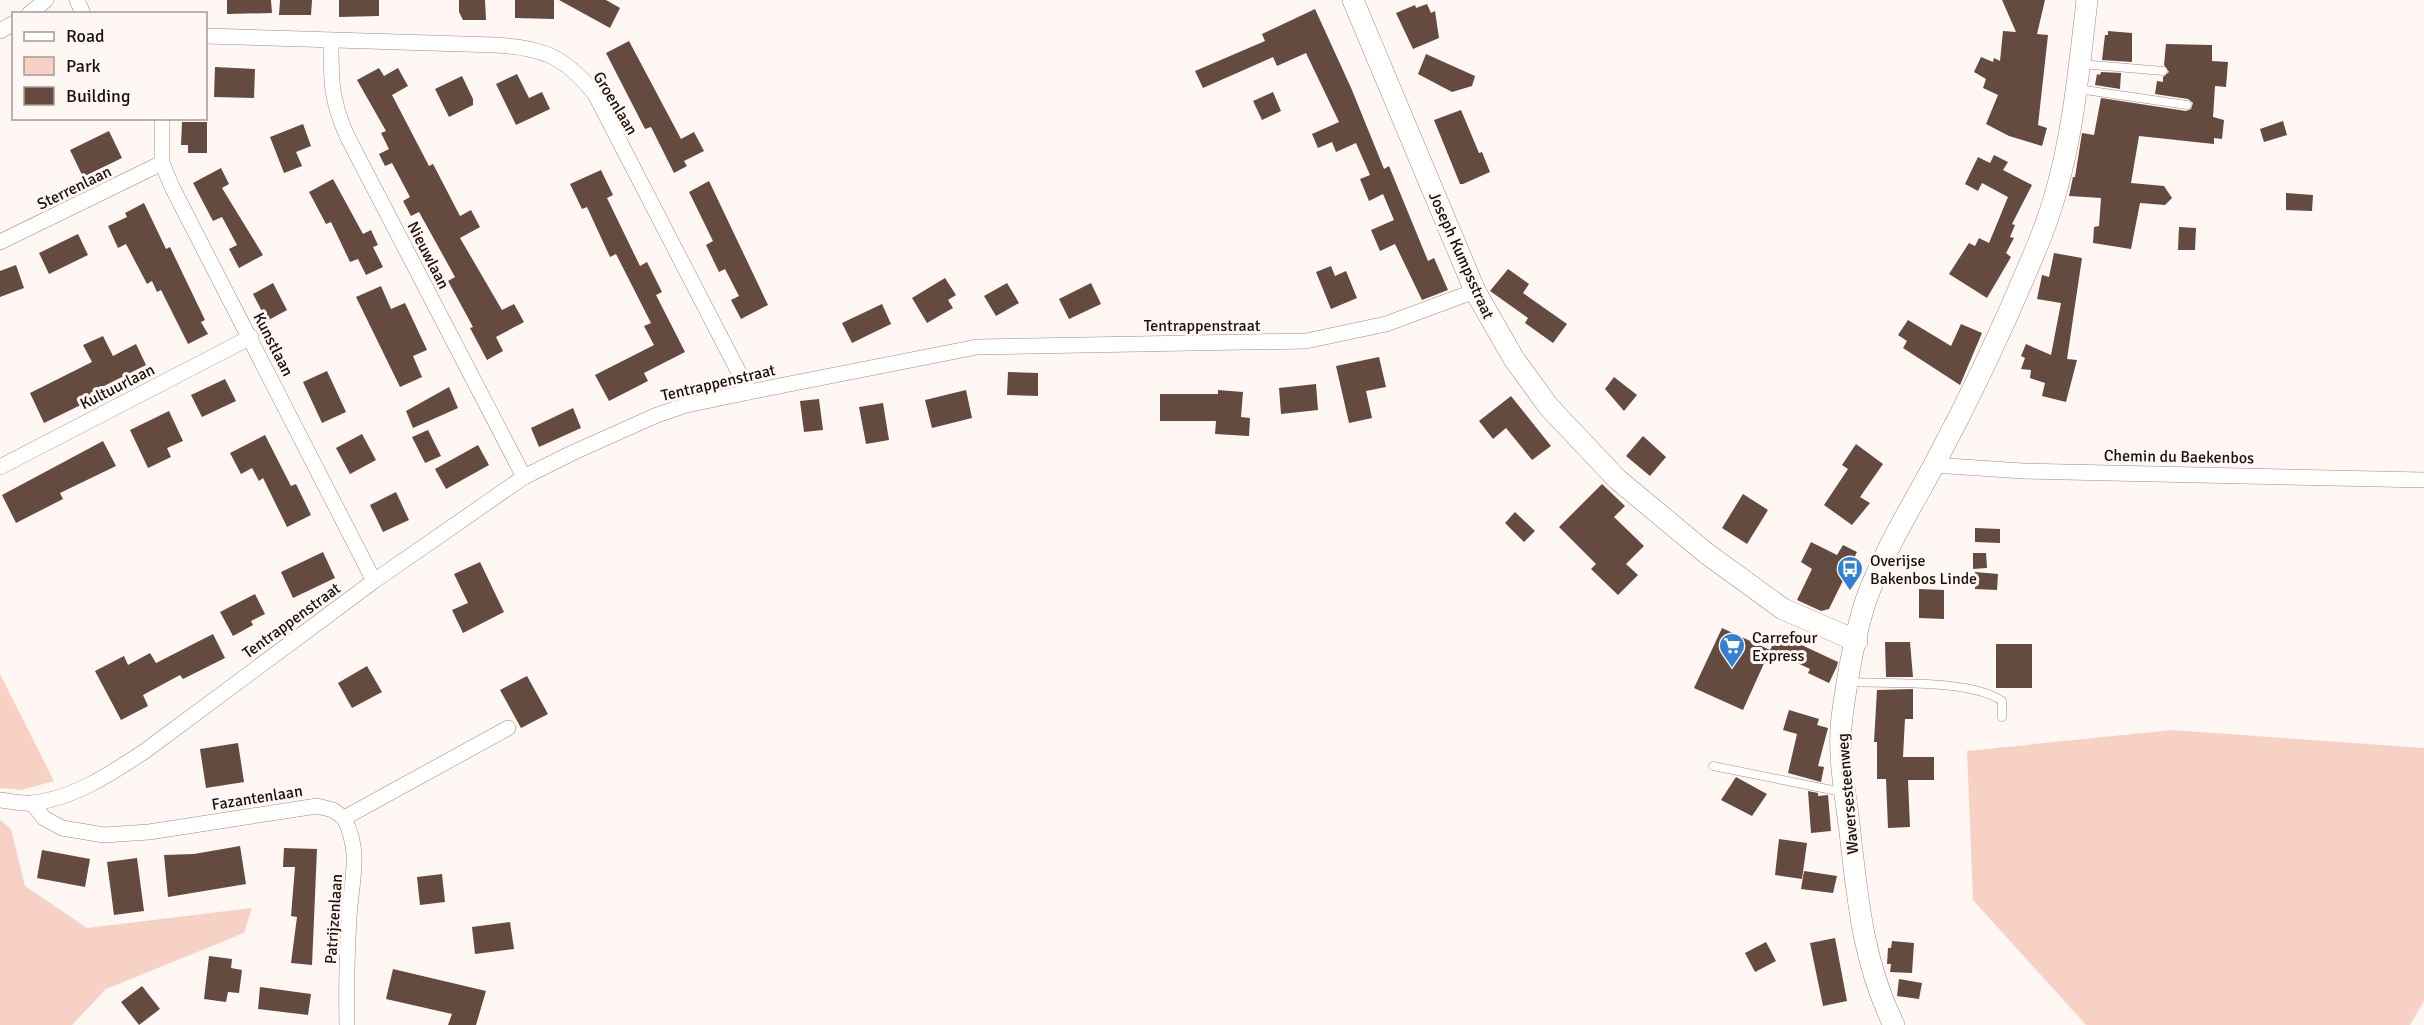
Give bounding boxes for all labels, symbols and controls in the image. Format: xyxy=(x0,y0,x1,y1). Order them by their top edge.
legend xyxy=(12,12,207,120)
text: Road xyxy=(66,25,105,47)
text: Park xyxy=(66,55,101,77)
street label: Groenlaan xyxy=(588,68,642,139)
text: Building xyxy=(66,85,130,107)
street label: Sterrenlaan xyxy=(34,161,115,214)
street label: Joseph Kumpsstraat xyxy=(1424,189,1498,323)
street label: Nieuwlaan xyxy=(403,218,454,293)
street label: Kunstlaan xyxy=(249,309,298,380)
street label: Tentrappenstraat xyxy=(1144,316,1261,336)
street label: Kultuurlaan xyxy=(77,360,158,414)
street label: Tentrappenstraat xyxy=(659,360,778,406)
street label: Chemin du Baekenbos xyxy=(2104,446,2254,468)
place label: Overijse Bakenbos Linde xyxy=(1870,551,1977,589)
bus stop icon: Overijse Bakenbos Linde xyxy=(1835,554,1865,592)
street label: Tentrappenstraat xyxy=(239,578,345,663)
place label: Carrefour Express xyxy=(1752,628,1817,666)
supermarket icon: Carrefour Express xyxy=(1717,631,1747,669)
street label: Waversesteenweg xyxy=(1833,732,1863,855)
street label: Fazantenlaan xyxy=(210,781,304,815)
street label: Patrijzenlaan xyxy=(321,873,347,965)

